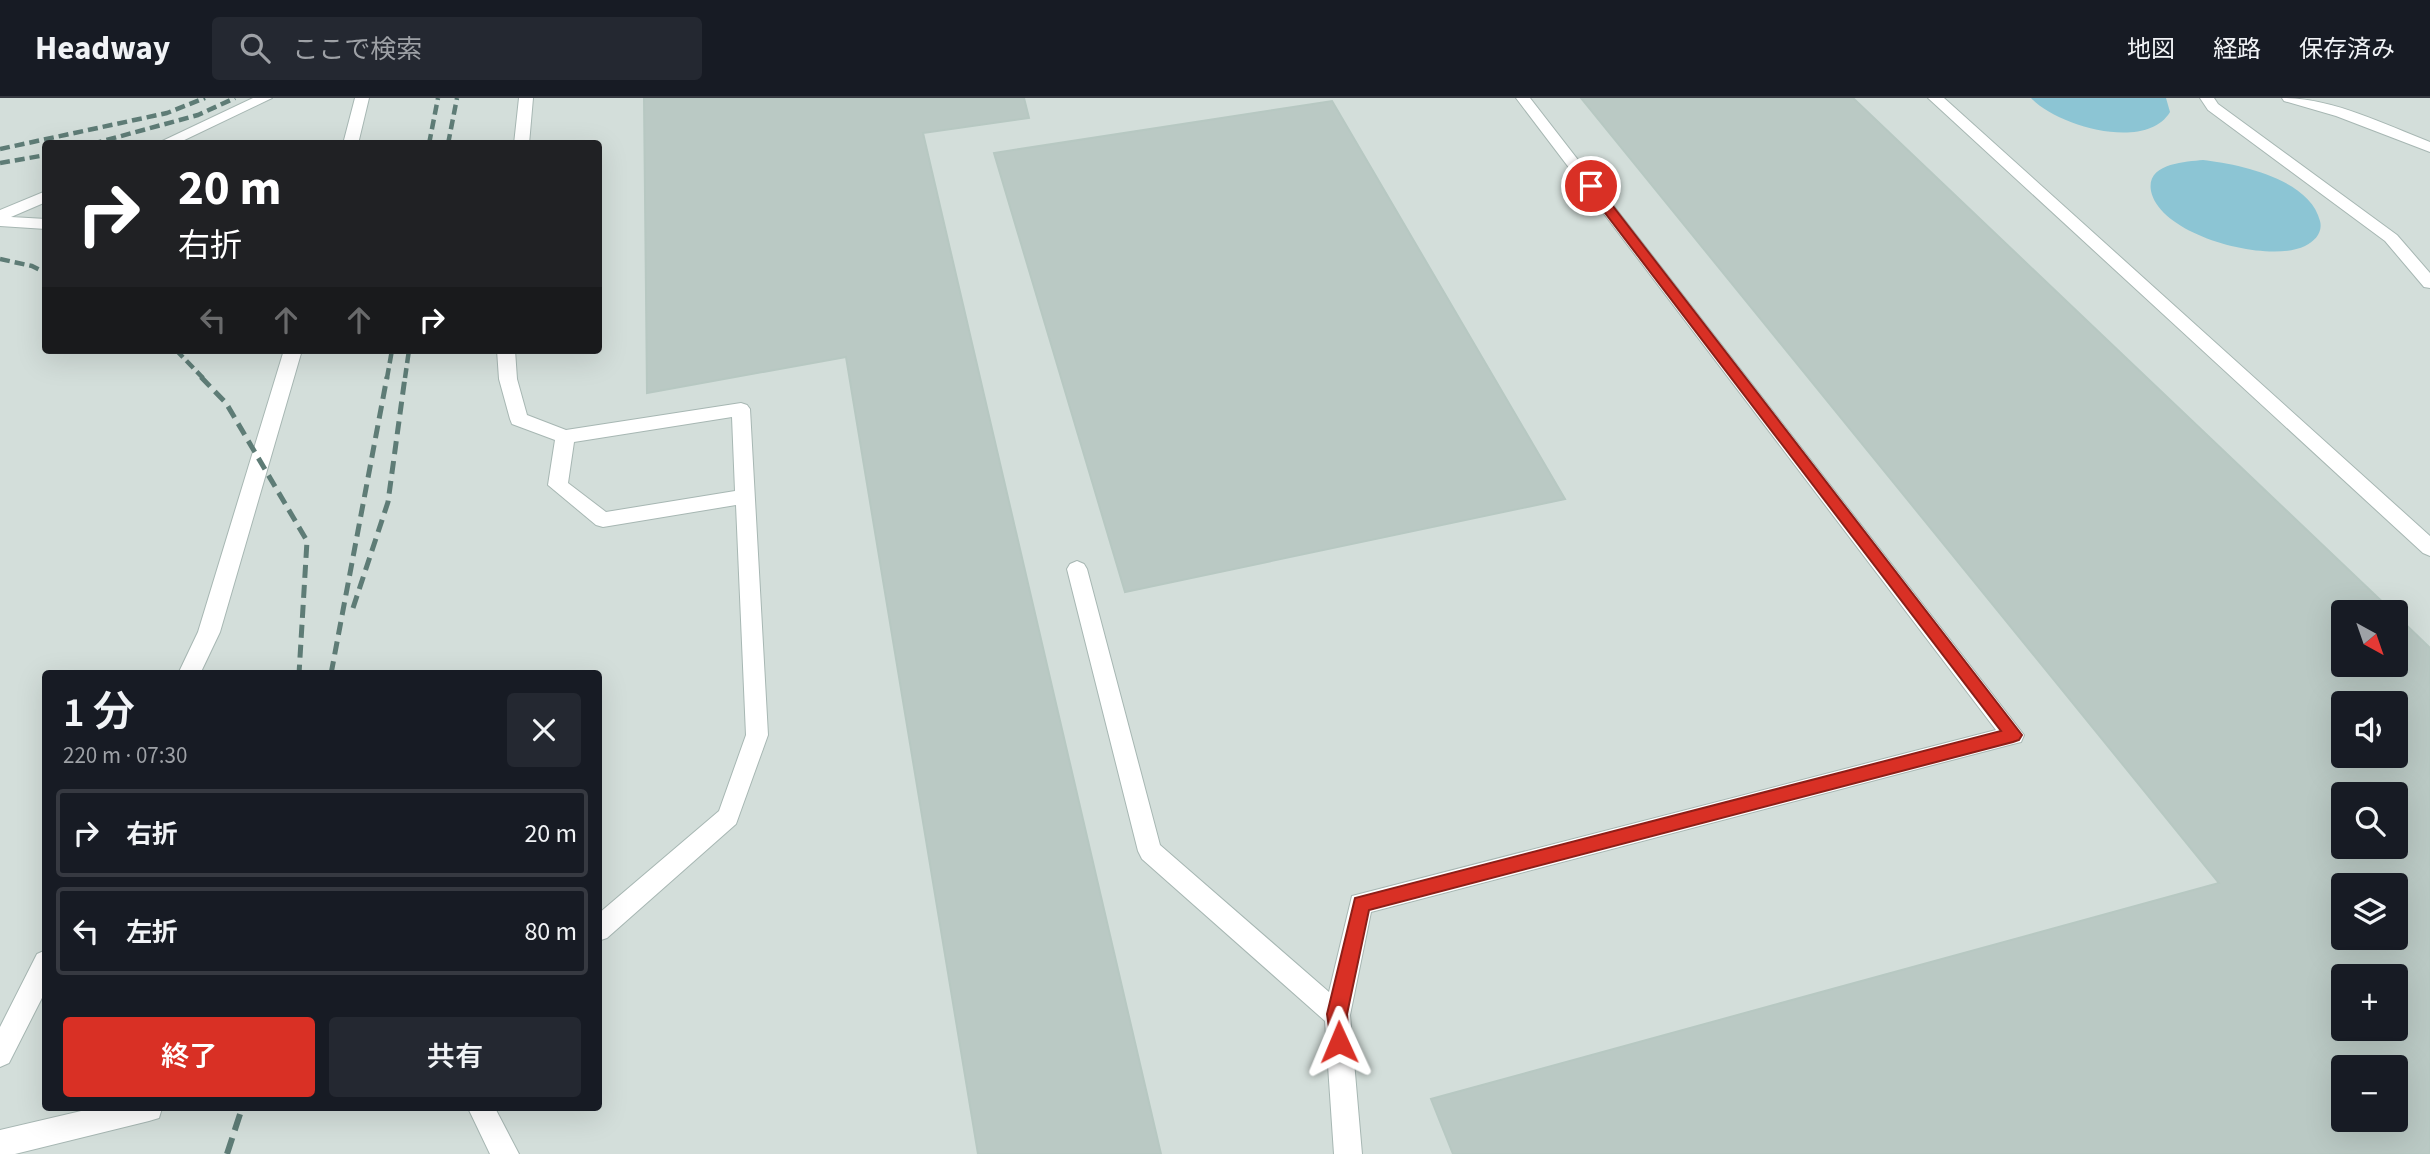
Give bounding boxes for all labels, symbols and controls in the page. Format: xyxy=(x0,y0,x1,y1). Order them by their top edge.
search box xyxy=(212,17,702,80)
text: Headway xyxy=(35,25,170,72)
icon: search xyxy=(236,29,274,67)
text: ここで検索 xyxy=(292,31,422,68)
text: 地図 xyxy=(2127,32,2175,67)
text: 経路 xyxy=(2213,32,2261,67)
text: 保存済み xyxy=(2299,32,2395,67)
text: 20 m xyxy=(178,154,282,224)
pin xyxy=(1561,156,1621,216)
icon: arrive xyxy=(1572,167,1610,205)
icon: right xyxy=(63,168,154,259)
text: 右折 xyxy=(178,223,242,269)
icon: left xyxy=(194,301,232,339)
icon: ahead xyxy=(267,301,305,339)
icon: ahead xyxy=(340,301,378,339)
icon: right xyxy=(413,301,451,339)
north arrow xyxy=(2331,600,2408,677)
map controls xyxy=(2331,600,2408,1132)
text: 1 分 xyxy=(63,683,135,743)
button: sound xyxy=(2331,691,2408,768)
button: close xyxy=(507,693,581,767)
text: 220 m · 07:30 xyxy=(63,739,187,772)
button: search xyxy=(2331,782,2408,859)
icon: right xyxy=(67,814,105,852)
text: 20 m xyxy=(524,815,577,852)
text: 右折 xyxy=(126,816,178,853)
button: layers xyxy=(2331,873,2408,950)
icon: left xyxy=(67,912,105,950)
text: 80 m xyxy=(524,913,577,950)
text: 左折 xyxy=(126,914,178,951)
button: + xyxy=(2331,964,2408,1041)
position arrow xyxy=(1302,1005,1376,1079)
button: 終了 xyxy=(63,1017,315,1097)
button: 共有 xyxy=(329,1017,581,1097)
button: − xyxy=(2331,1055,2408,1132)

